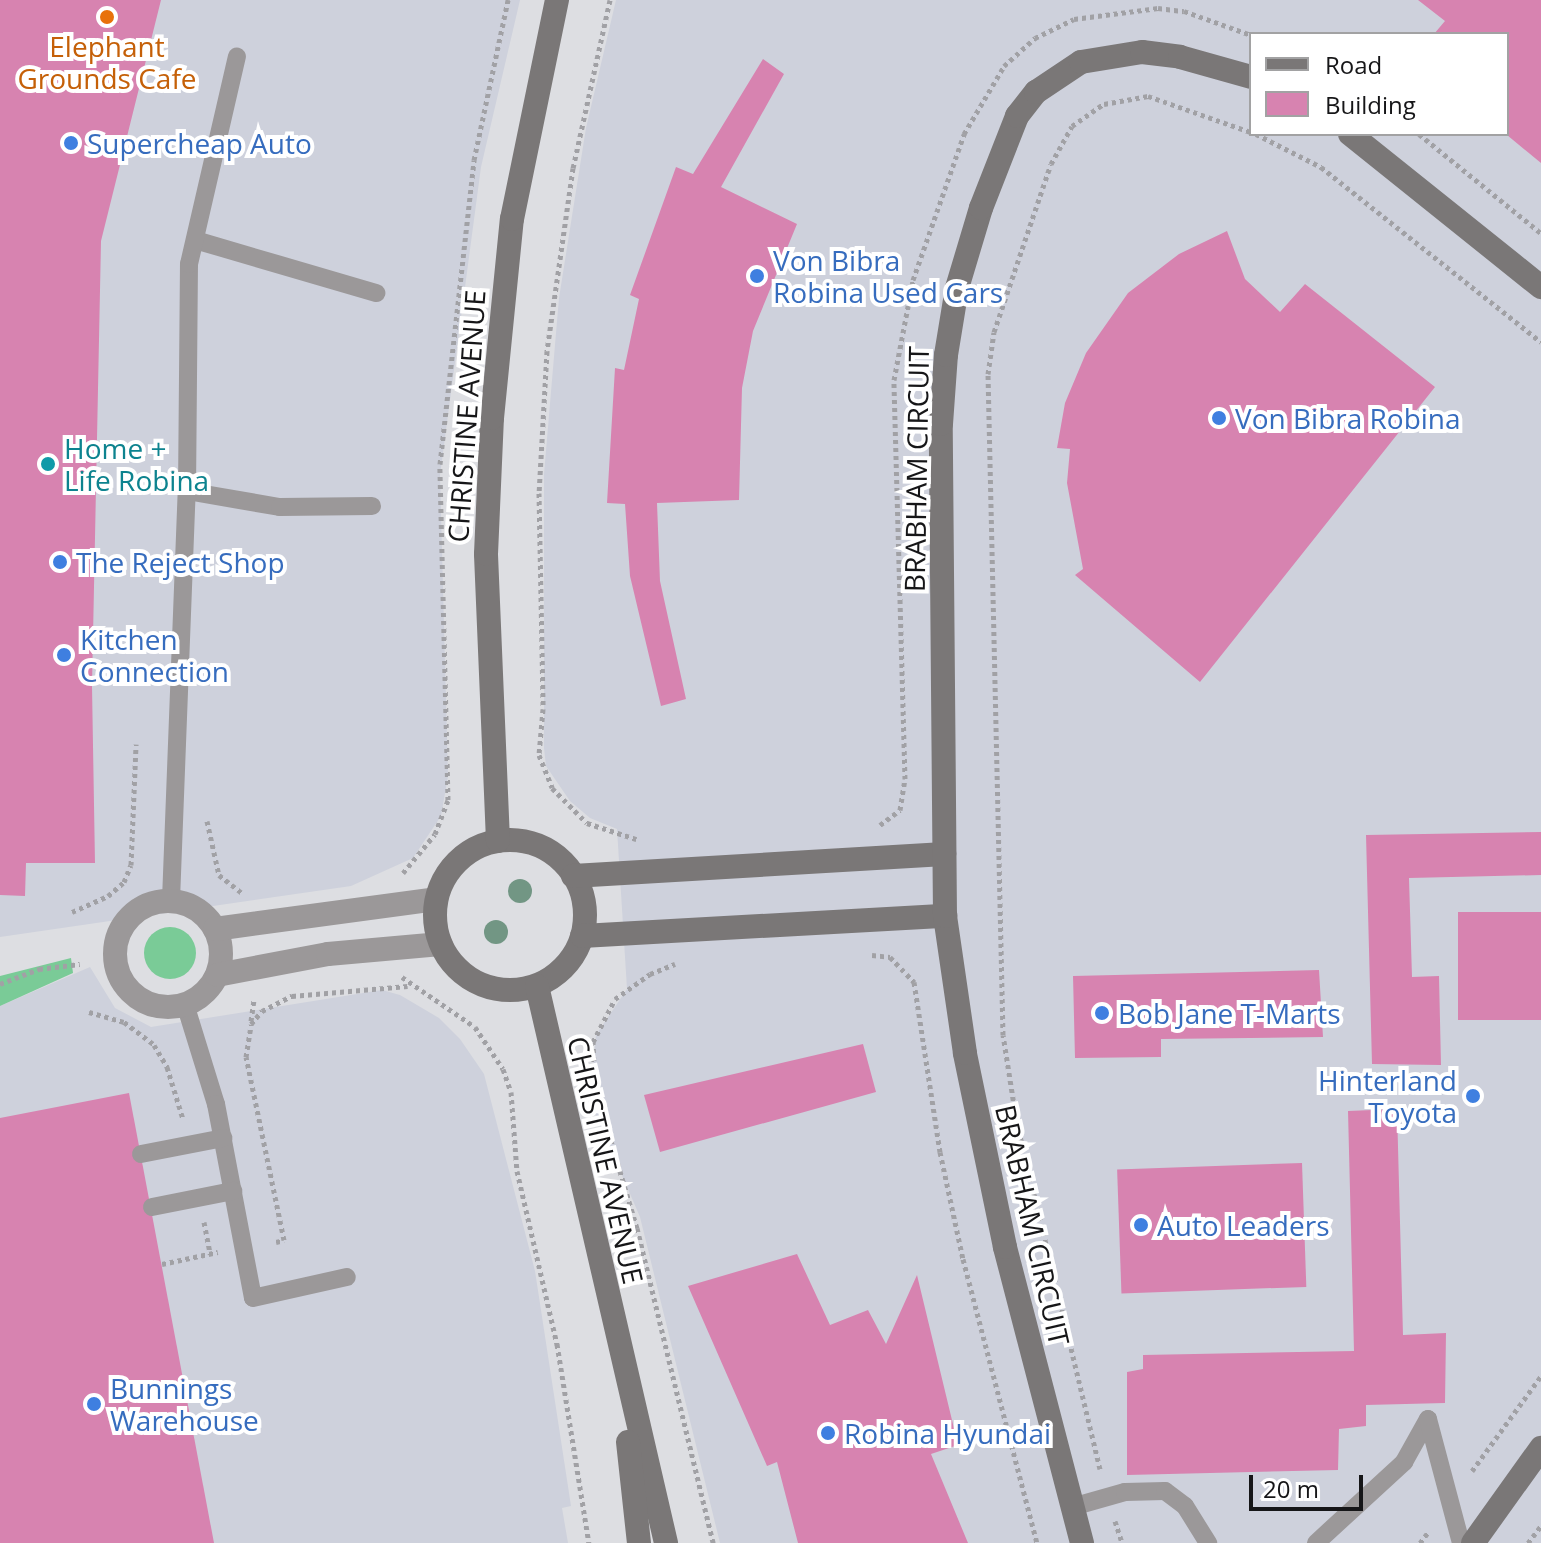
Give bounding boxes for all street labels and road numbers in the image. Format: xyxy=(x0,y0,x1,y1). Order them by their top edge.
street label: CHRISTINE AVENUE xyxy=(440,289,492,543)
street label: BRABHAM CIRCUIT xyxy=(897,346,935,592)
street label: CHRISTINE AVENUE xyxy=(561,1033,651,1287)
street label: BRABHAM CIRCUIT xyxy=(989,1101,1077,1349)

